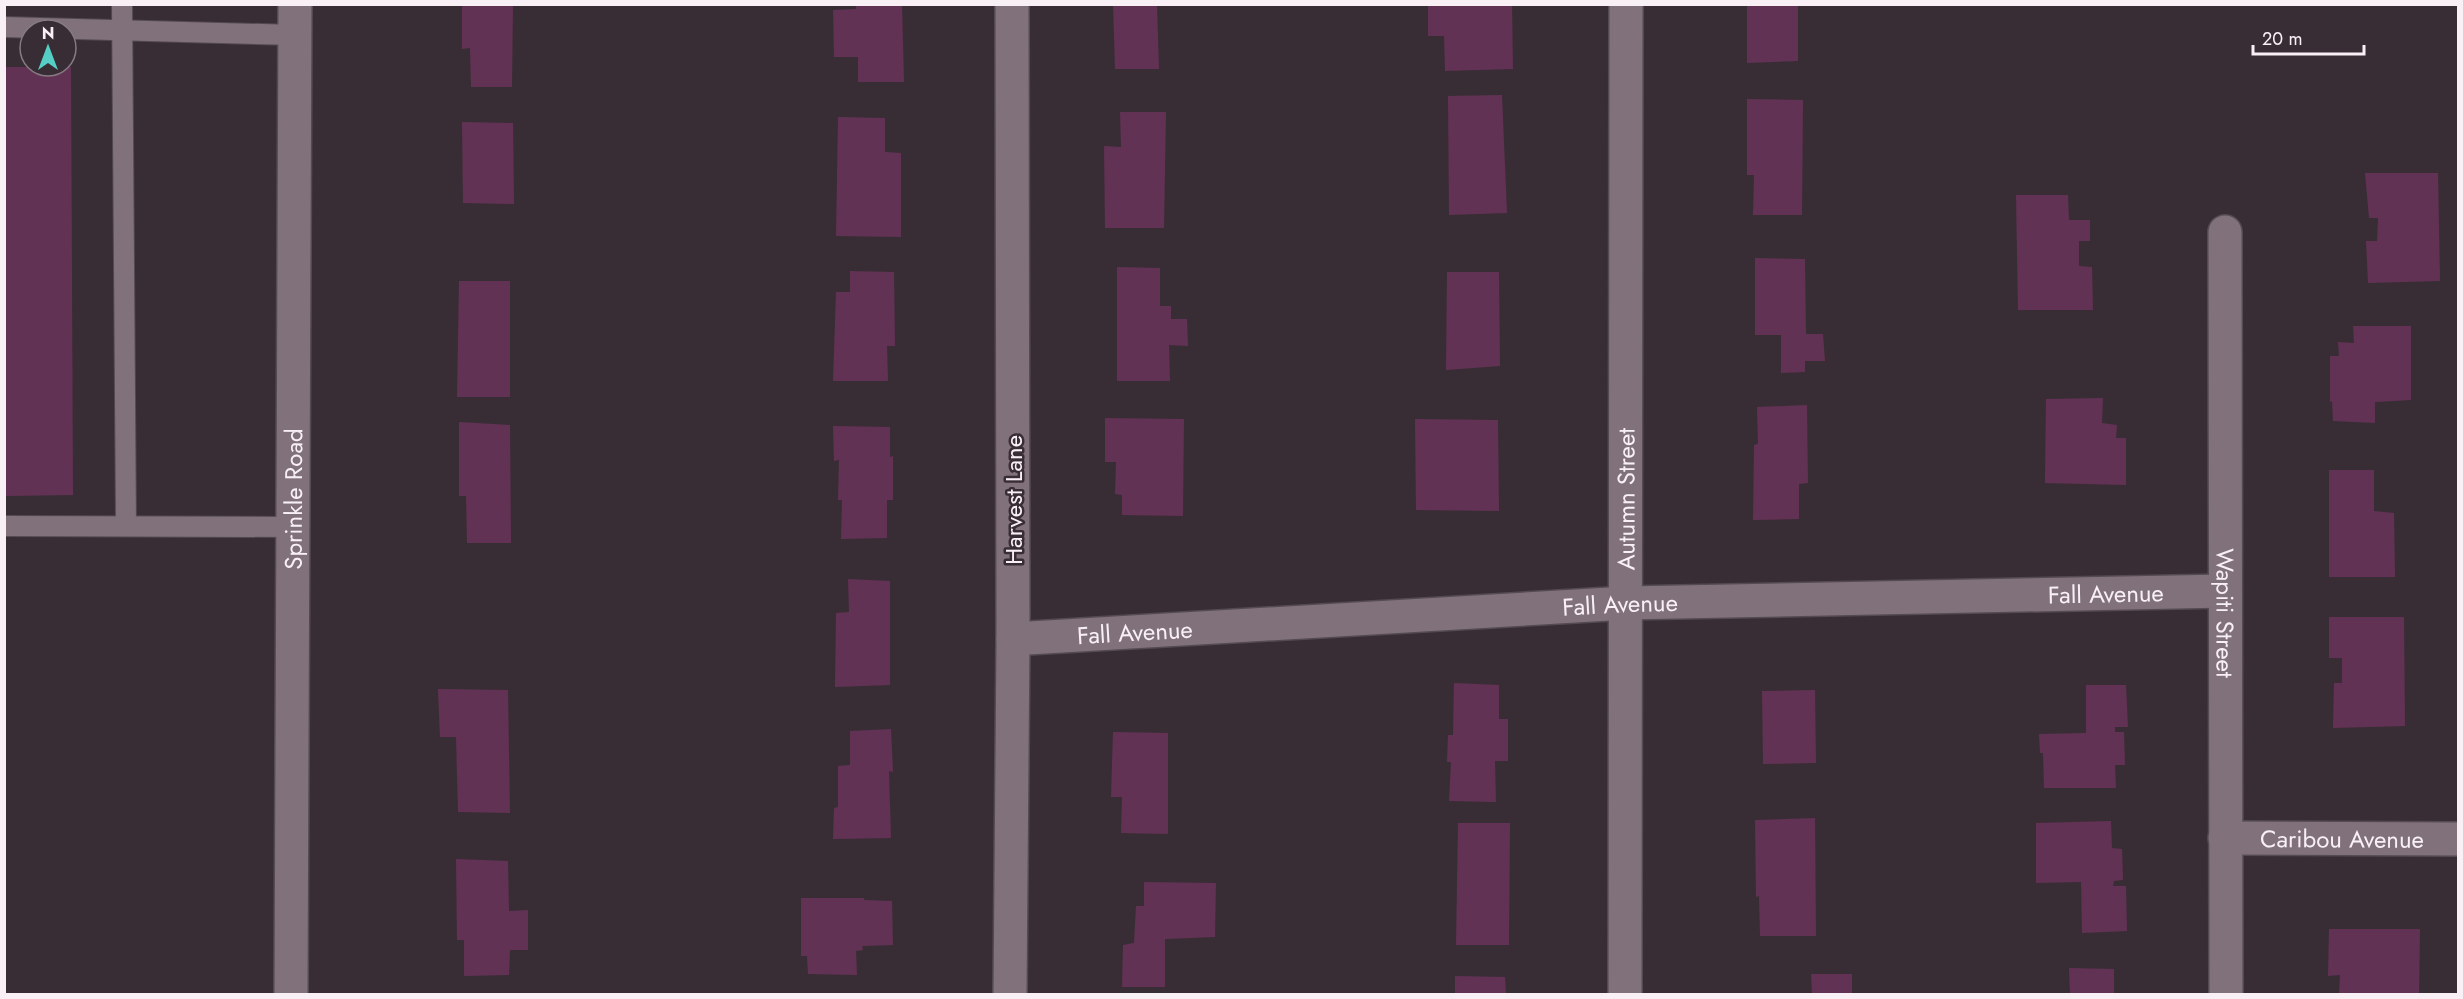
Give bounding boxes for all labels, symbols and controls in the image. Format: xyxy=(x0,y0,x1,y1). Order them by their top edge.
north arrow xyxy=(18,18,78,78)
scale bar xyxy=(2253,18,2364,56)
text: N xyxy=(42,22,54,45)
text: 20 m xyxy=(2262,26,2302,52)
street label: Sprinkle Road xyxy=(275,428,311,570)
street label: Autumn Street xyxy=(1608,428,1643,570)
street label: Harvest Lane xyxy=(996,435,1031,565)
street label: Wapiti Street xyxy=(2208,548,2243,678)
street label: Fall Avenue xyxy=(2048,575,2164,612)
street label: Fall Avenue xyxy=(1561,584,1678,624)
street label: Fall Avenue xyxy=(1076,611,1194,653)
street label: Caribou Avenue xyxy=(2260,821,2424,856)

